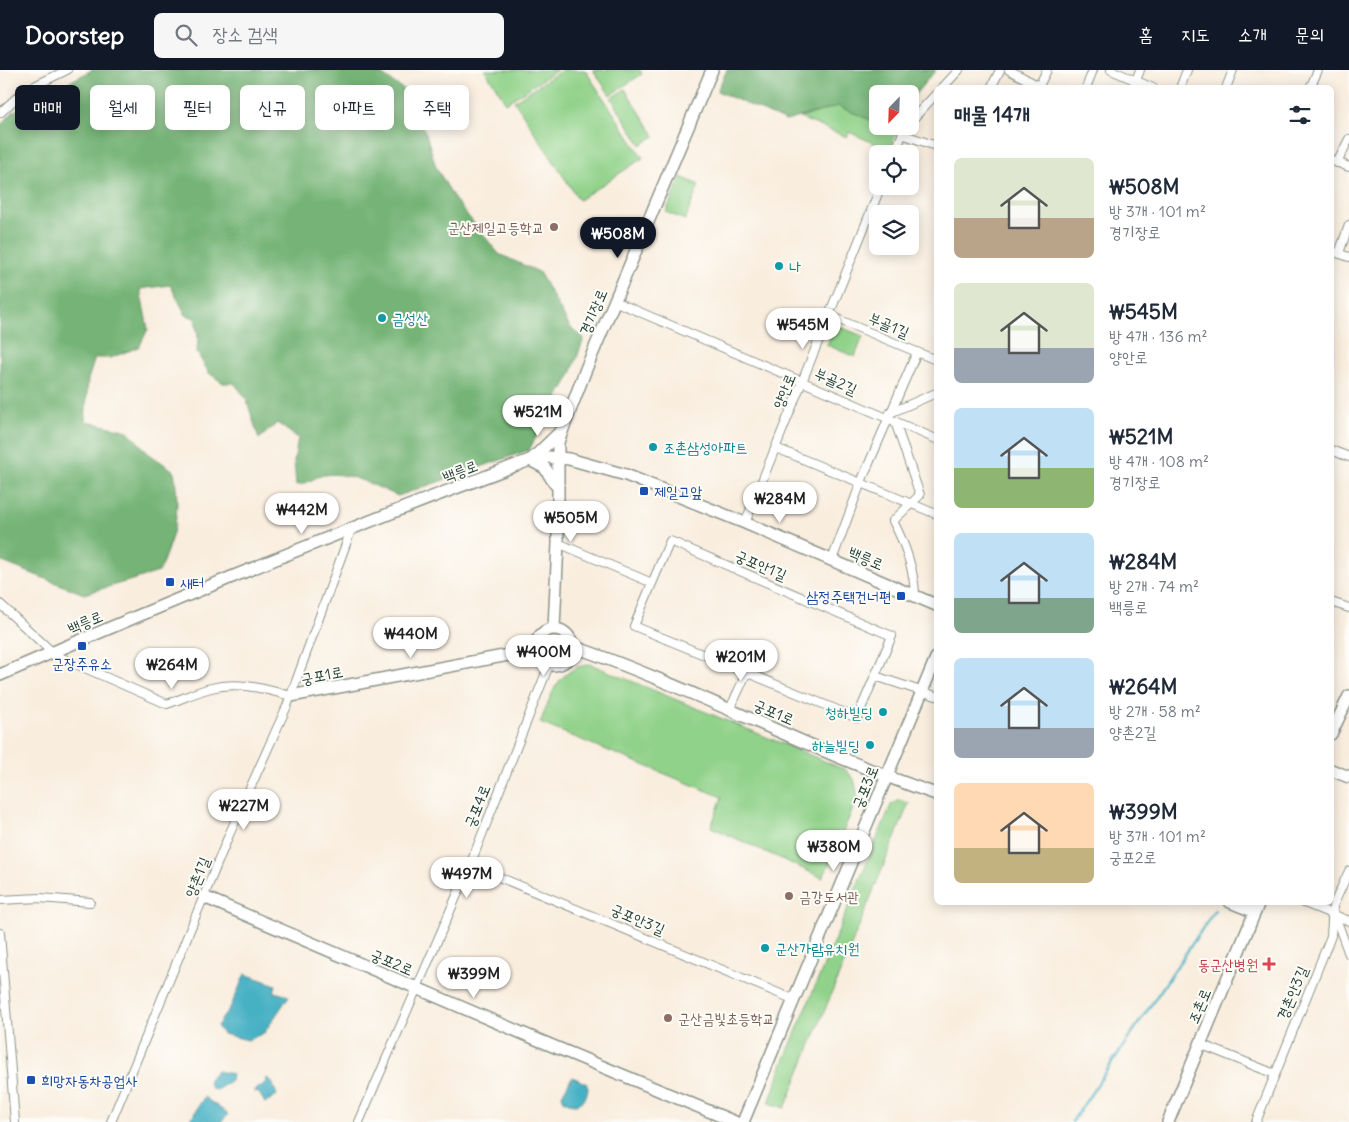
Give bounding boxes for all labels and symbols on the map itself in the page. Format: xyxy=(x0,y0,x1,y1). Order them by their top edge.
north arrow xyxy=(869,85,919,135)
pin: ₩508M xyxy=(583,216,653,259)
place label: 군산제일고등학교 xyxy=(447,218,544,237)
marker: 군산제일고등학교 xyxy=(548,221,560,233)
place label: 나 xyxy=(789,257,801,276)
marker: 나 xyxy=(773,260,785,272)
street label: 경기장로 xyxy=(575,286,611,338)
pin: ₩545M xyxy=(768,308,838,350)
street label: 부골1길 xyxy=(866,308,912,342)
place label: 금성산 xyxy=(392,309,428,328)
marker: 금성산 xyxy=(376,312,388,324)
street label: 부골2길 xyxy=(812,363,860,399)
street label: 양안로 xyxy=(768,371,800,411)
pin: ₩521M xyxy=(503,394,573,437)
place label: 조촌삼성아파트 xyxy=(663,438,748,457)
marker: 조촌삼성아파트 xyxy=(647,441,659,453)
street label: 백릉로 xyxy=(440,456,480,486)
place label: 제일고앞 xyxy=(654,482,702,501)
pin: ₩284M xyxy=(745,482,815,524)
marker: 제일고앞 xyxy=(638,485,650,497)
pin: ₩442M xyxy=(267,492,337,535)
pin: ₩505M xyxy=(536,500,606,543)
street label: 백릉로 xyxy=(846,542,886,574)
street label: 궁포안1길 xyxy=(732,546,790,584)
place label: 새터 xyxy=(180,573,204,592)
marker: 새터 xyxy=(164,576,176,588)
place label: 삼정주택건너편 xyxy=(807,587,891,606)
marker: 삼정주택건너편 xyxy=(895,590,907,602)
street label: 백릉로 xyxy=(65,606,105,638)
pin: ₩440M xyxy=(376,616,446,659)
pin: ₩400M xyxy=(509,634,579,677)
marker: 군장주유소 xyxy=(76,640,88,652)
pin: ₩201M xyxy=(706,640,776,682)
pin: ₩264M xyxy=(137,648,207,690)
place label: 군장주유소 xyxy=(52,654,112,673)
street label: 궁포1로 xyxy=(299,662,345,688)
street label: 궁포1로 xyxy=(751,695,797,729)
place label: 청하빌딩 xyxy=(825,703,873,722)
marker: 청하빌딩 xyxy=(877,706,889,718)
place label: 하늘빌딩 xyxy=(812,736,860,755)
marker: 하늘빌딩 xyxy=(864,739,876,751)
street label: 궁포3로 xyxy=(848,763,882,811)
street label: 궁포4로 xyxy=(460,782,494,830)
pin: ₩227M xyxy=(209,788,279,831)
pin: ₩380M xyxy=(799,830,869,872)
street label: 양촌1길 xyxy=(180,854,214,900)
pin: ₩497M xyxy=(432,856,502,899)
place label: 금강도서관 xyxy=(799,887,859,906)
marker: 금강도서관 xyxy=(783,890,795,902)
street label: 궁포안3길 xyxy=(608,899,668,939)
place label: 군산가람유치원 xyxy=(775,939,860,958)
marker: 군산가람유치원 xyxy=(759,942,771,954)
street label: 궁포2로 xyxy=(368,945,416,979)
place label: 동군산병원 xyxy=(1198,955,1258,974)
pin: ₩399M xyxy=(439,956,509,999)
marker: 동군산병원 xyxy=(1262,957,1276,971)
street label: 경촌안3길 xyxy=(1272,963,1312,1023)
street label: 조촌로 xyxy=(1183,986,1215,1026)
place label: 군산금빛초등학교 xyxy=(678,1009,775,1028)
marker: 군산금빛초등학교 xyxy=(662,1012,674,1024)
place label: 희망자동차공업사 xyxy=(41,1071,138,1090)
marker: 희망자동차공업사 xyxy=(25,1074,37,1086)

